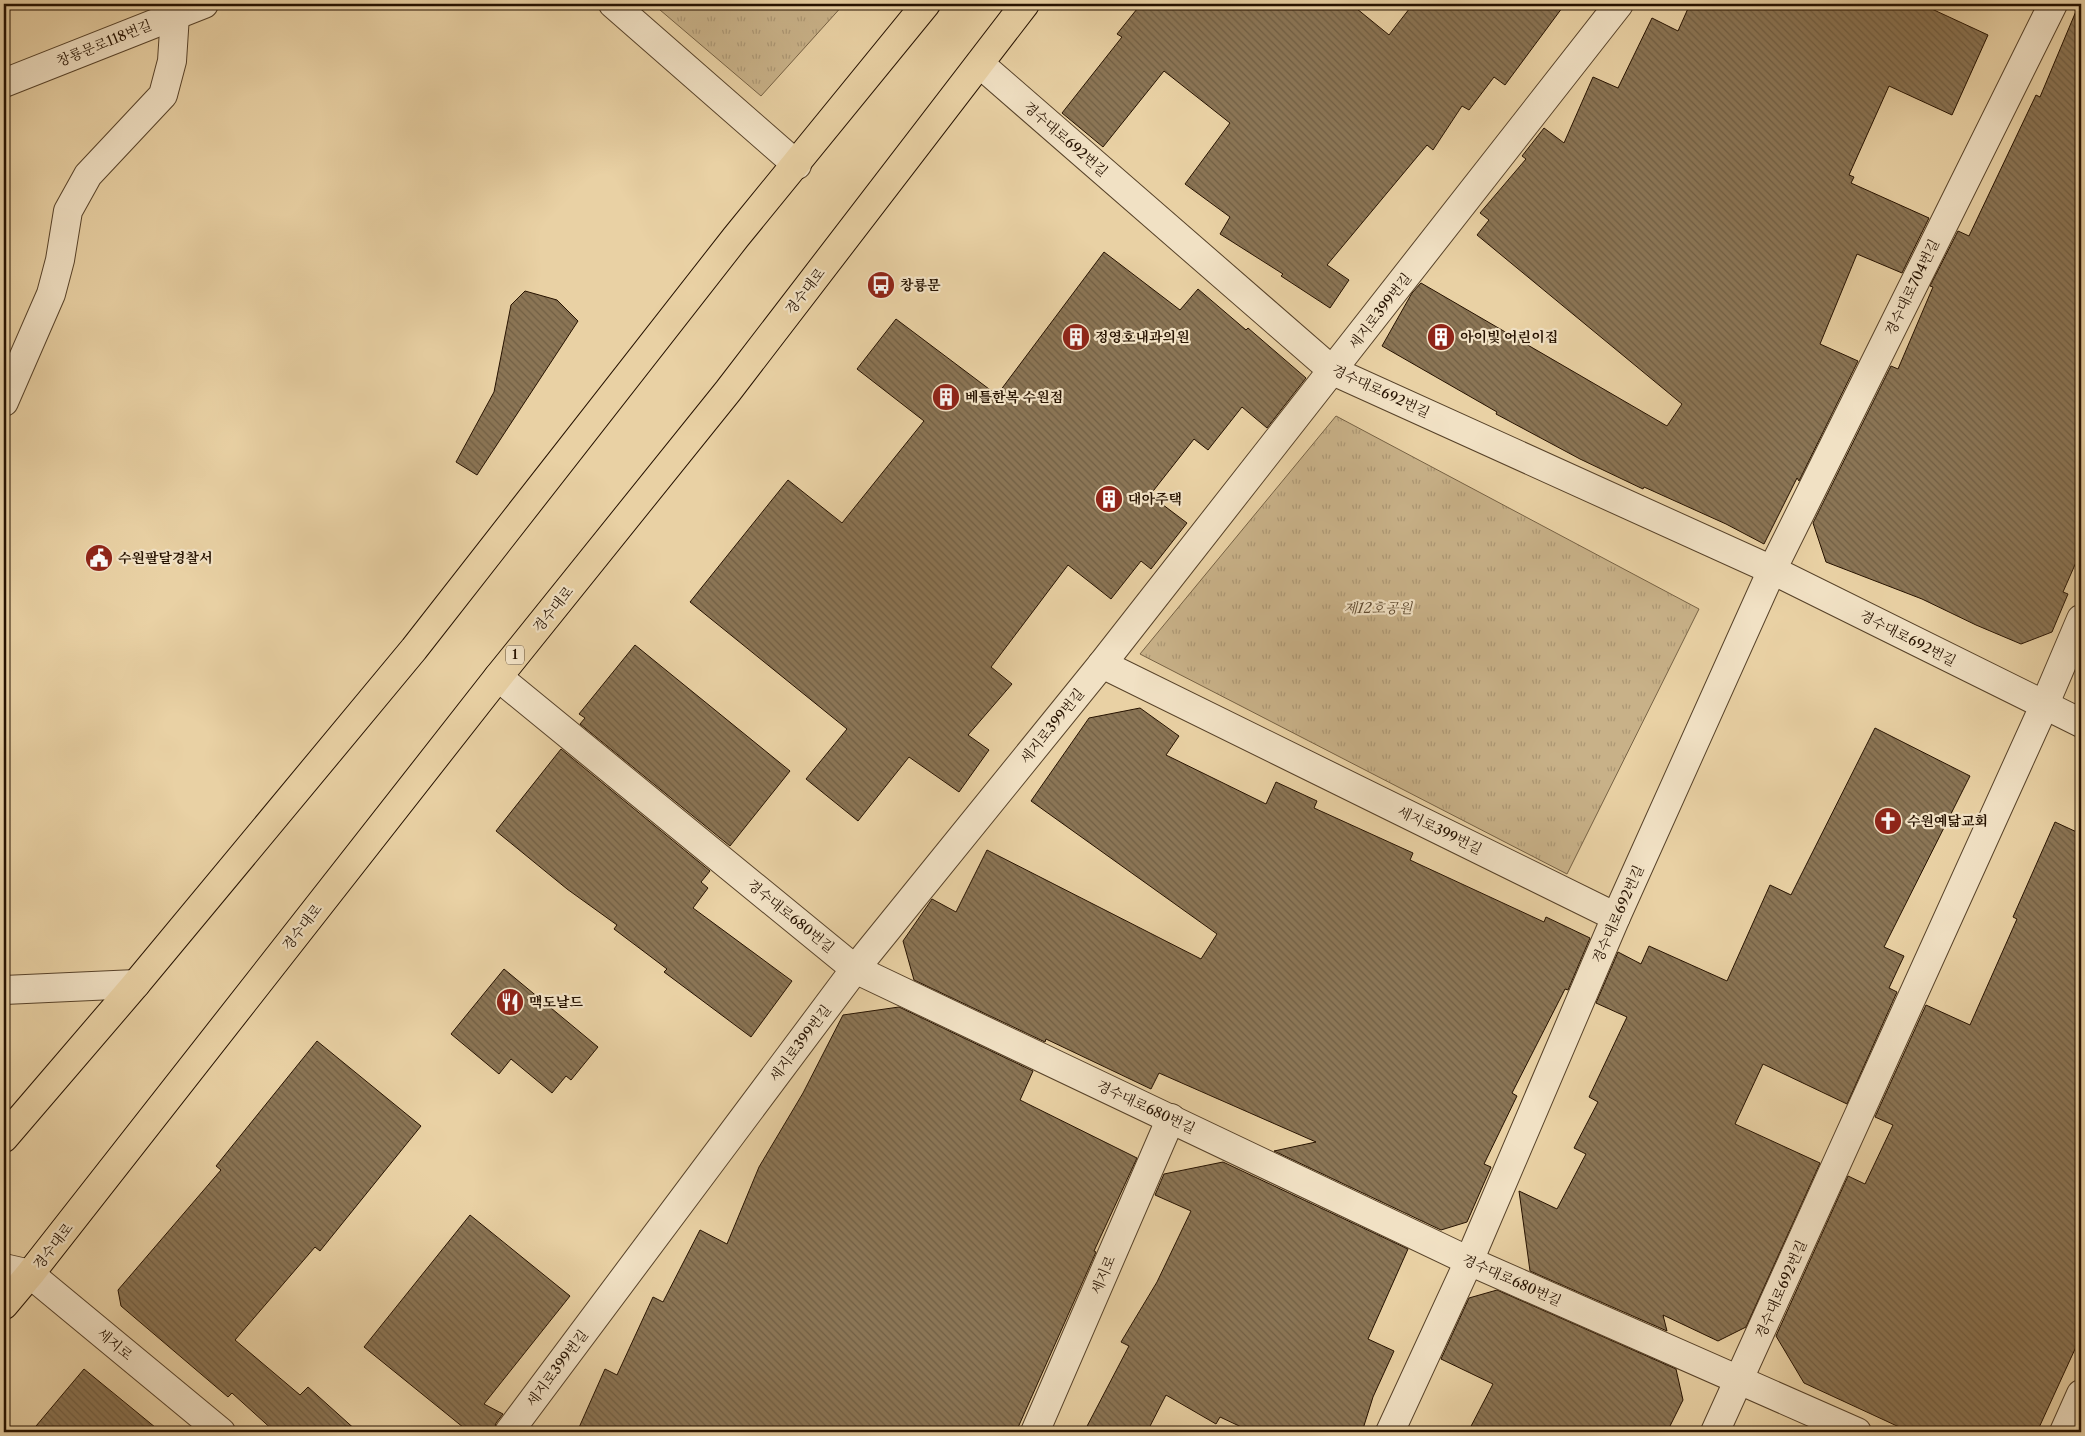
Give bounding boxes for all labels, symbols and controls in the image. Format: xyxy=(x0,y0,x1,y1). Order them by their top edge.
street label: 창룡문로118번길 xyxy=(54,16,154,70)
street label: 경수대로692번길 xyxy=(1020,98,1112,180)
street label: 경수대로704번길 xyxy=(1881,236,1943,338)
street label: 경수대로 xyxy=(781,264,829,318)
street label: 세지로399번길 xyxy=(1345,269,1415,353)
bus stop icon: 창룡문 xyxy=(866,270,896,300)
place label: 창룡문 xyxy=(900,276,941,294)
building icon: 정영호내과의원 xyxy=(1061,322,1091,352)
building icon: 아이빛 어린이집 xyxy=(1426,322,1456,352)
place label: 정영호내과의원 xyxy=(1095,328,1190,346)
place label: 아이빛 어린이집 xyxy=(1460,328,1558,346)
street label: 경수대로692번길 xyxy=(1329,361,1433,421)
building icon: 베틀한복 수원점 xyxy=(931,382,961,412)
place label: 베틀한복 수원점 xyxy=(965,388,1063,406)
building icon: 대아주택 xyxy=(1094,484,1124,514)
place label: 대아주택 xyxy=(1128,490,1182,508)
public building icon: 수원팔달경찰서 xyxy=(84,543,114,573)
place label: 수원팔달경찰서 xyxy=(118,549,213,567)
street label: 경수대로 xyxy=(529,582,577,636)
park label: 제12호공원 xyxy=(1344,599,1414,617)
street label: 경수대로692번길 xyxy=(1857,606,1959,670)
road number: 1 xyxy=(506,646,524,664)
street label: 세지로399번길 xyxy=(1016,685,1088,767)
street label: 세지로399번길 xyxy=(1395,802,1485,858)
church icon: 수원예닮교회 xyxy=(1873,806,1903,836)
place label: 수원예닮교회 xyxy=(1907,812,1988,830)
street label: 경수대로692번길 xyxy=(1588,862,1648,966)
street label: 경수대로680번길 xyxy=(744,875,838,957)
street label: 경수대로 xyxy=(278,900,326,954)
restaurant icon: 맥도날드 xyxy=(495,987,525,1017)
place label: 맥도날드 xyxy=(529,993,584,1011)
street label: 세지로399번길 xyxy=(765,1001,835,1085)
street label: 경수대로680번길 xyxy=(1094,1076,1198,1138)
street label: 경수대로 xyxy=(29,1219,77,1273)
street label: 경수대로692번길 xyxy=(1751,1237,1811,1341)
street label: 경수대로680번길 xyxy=(1460,1250,1564,1310)
street label: 세지로 xyxy=(1087,1252,1119,1297)
street label: 세지로 xyxy=(94,1324,137,1364)
street label: 세지로399번길 xyxy=(522,1326,592,1410)

